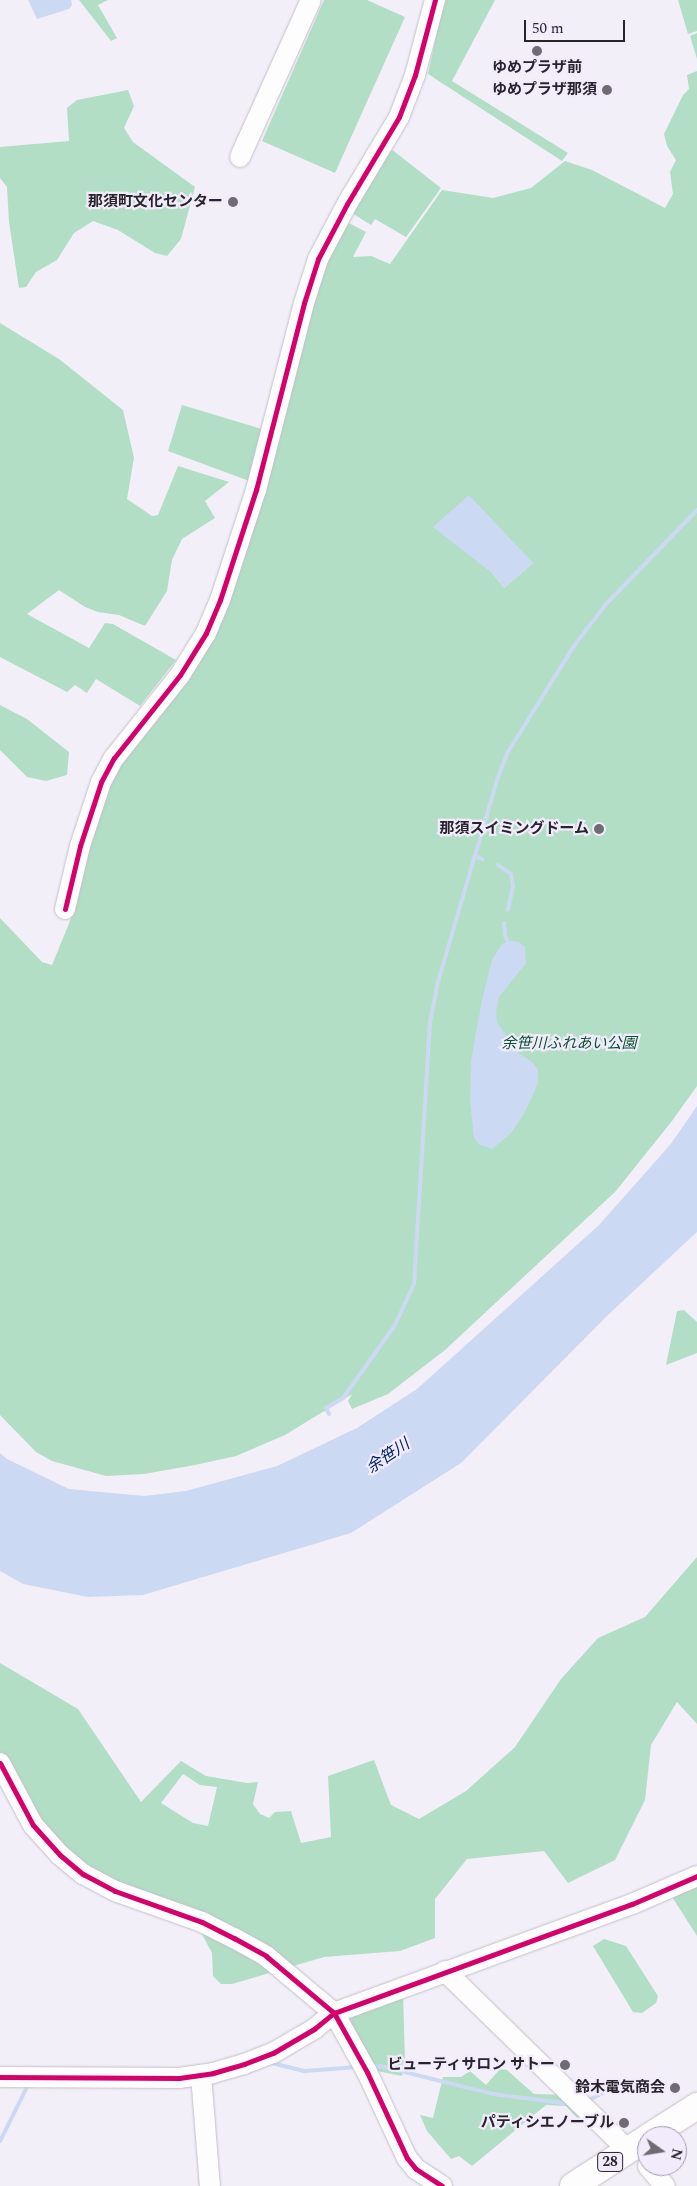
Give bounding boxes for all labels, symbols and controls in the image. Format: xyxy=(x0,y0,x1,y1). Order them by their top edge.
scale bar xyxy=(527,10,628,42)
text: 50 m xyxy=(532,17,564,40)
marker: ゆめプラザ前 xyxy=(531,45,543,57)
place label: ゆめプラザ前 xyxy=(492,59,582,77)
place label: ゆめプラザ那須 xyxy=(492,81,597,99)
marker: ゆめプラザ那須 xyxy=(601,84,613,96)
place label: 那須町文化センター xyxy=(88,193,223,211)
marker: 那須町文化センター xyxy=(227,196,239,208)
place label: 那須スイミングドーム xyxy=(439,820,589,838)
marker: 那須スイミングドーム xyxy=(593,823,605,835)
park label: 余笹川ふれあい公園 xyxy=(502,1035,636,1053)
water label: 余笹川 xyxy=(363,1435,413,1477)
place label: ビューティサロン サトー xyxy=(386,2056,555,2074)
marker: ビューティサロン サトー xyxy=(559,2059,571,2071)
place label: 鈴木電気商会 xyxy=(575,2079,665,2097)
marker: 鈴木電気商会 xyxy=(669,2082,681,2094)
place label: パティシエノーブル xyxy=(479,2114,614,2132)
marker: パティシエノーブル xyxy=(618,2117,630,2129)
north arrow xyxy=(637,2126,687,2176)
text: N xyxy=(665,2146,688,2162)
road number: 28 xyxy=(596,2150,624,2174)

